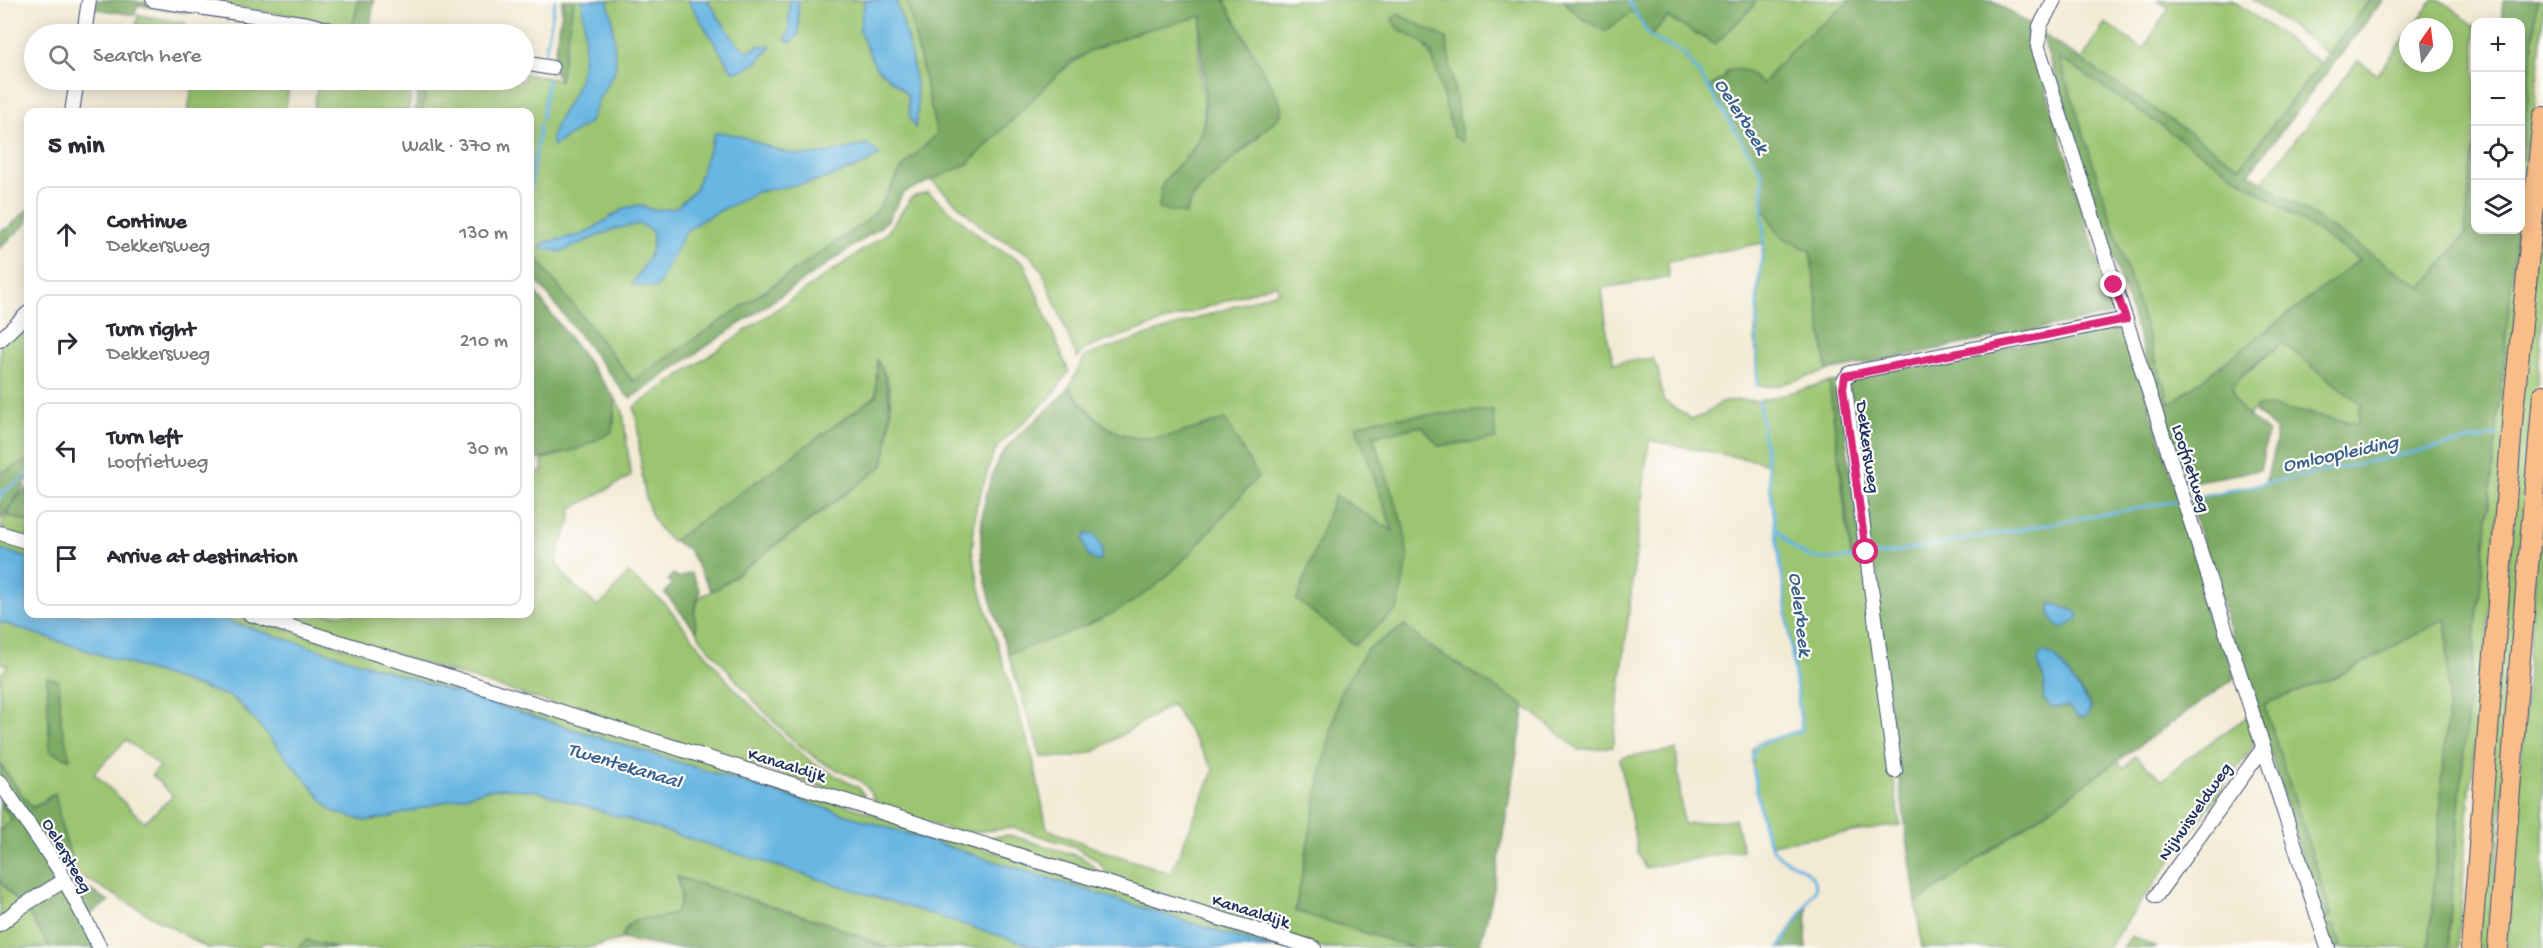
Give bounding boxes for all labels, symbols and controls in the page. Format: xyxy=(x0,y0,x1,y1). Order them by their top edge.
north arrow xyxy=(2399,18,2453,72)
map controls xyxy=(2471,18,2525,234)
button: + xyxy=(2471,18,2525,72)
search box xyxy=(24,24,534,90)
icon: search xyxy=(45,41,78,74)
text: Search here xyxy=(93,44,201,70)
button: − xyxy=(2471,72,2525,126)
water label: Oelerbeek xyxy=(1708,75,1773,160)
button: locate xyxy=(2471,126,2525,180)
text: 5 min xyxy=(48,132,104,163)
text: Walk · 370 m xyxy=(402,136,510,159)
button: layers xyxy=(2471,180,2525,234)
text: Continue xyxy=(107,210,187,236)
icon: ahead xyxy=(50,218,83,251)
text: 130 m xyxy=(459,223,508,246)
text: Dekkersweg xyxy=(107,236,210,259)
route end xyxy=(2100,271,2126,297)
text: Turn right xyxy=(107,318,195,344)
icon: right xyxy=(50,326,83,359)
text: 210 m xyxy=(460,331,508,354)
text: Dekkersweg xyxy=(107,344,210,367)
street label: Dekkersweg xyxy=(1850,399,1883,495)
street label: Loofrietweg xyxy=(2166,422,2214,515)
text: Turn left xyxy=(107,426,181,452)
water label: Omloopleiding xyxy=(2281,432,2402,479)
icon: left xyxy=(50,434,83,467)
text: 30 m xyxy=(467,439,508,462)
text: Loofrietweg xyxy=(107,452,208,475)
route start xyxy=(1852,538,1878,564)
icon: arrive xyxy=(50,542,83,575)
text: Arrive at destination xyxy=(107,545,297,571)
water label: Oelerbeek xyxy=(1782,571,1815,660)
water label: Twentekanaal xyxy=(564,739,685,796)
street label: Kanaaldijk xyxy=(745,745,830,789)
street label: Nijhuisveldweg xyxy=(2155,759,2238,865)
street label: Oelersteeg xyxy=(36,815,96,897)
street label: Kanaaldijk xyxy=(1209,891,1294,935)

